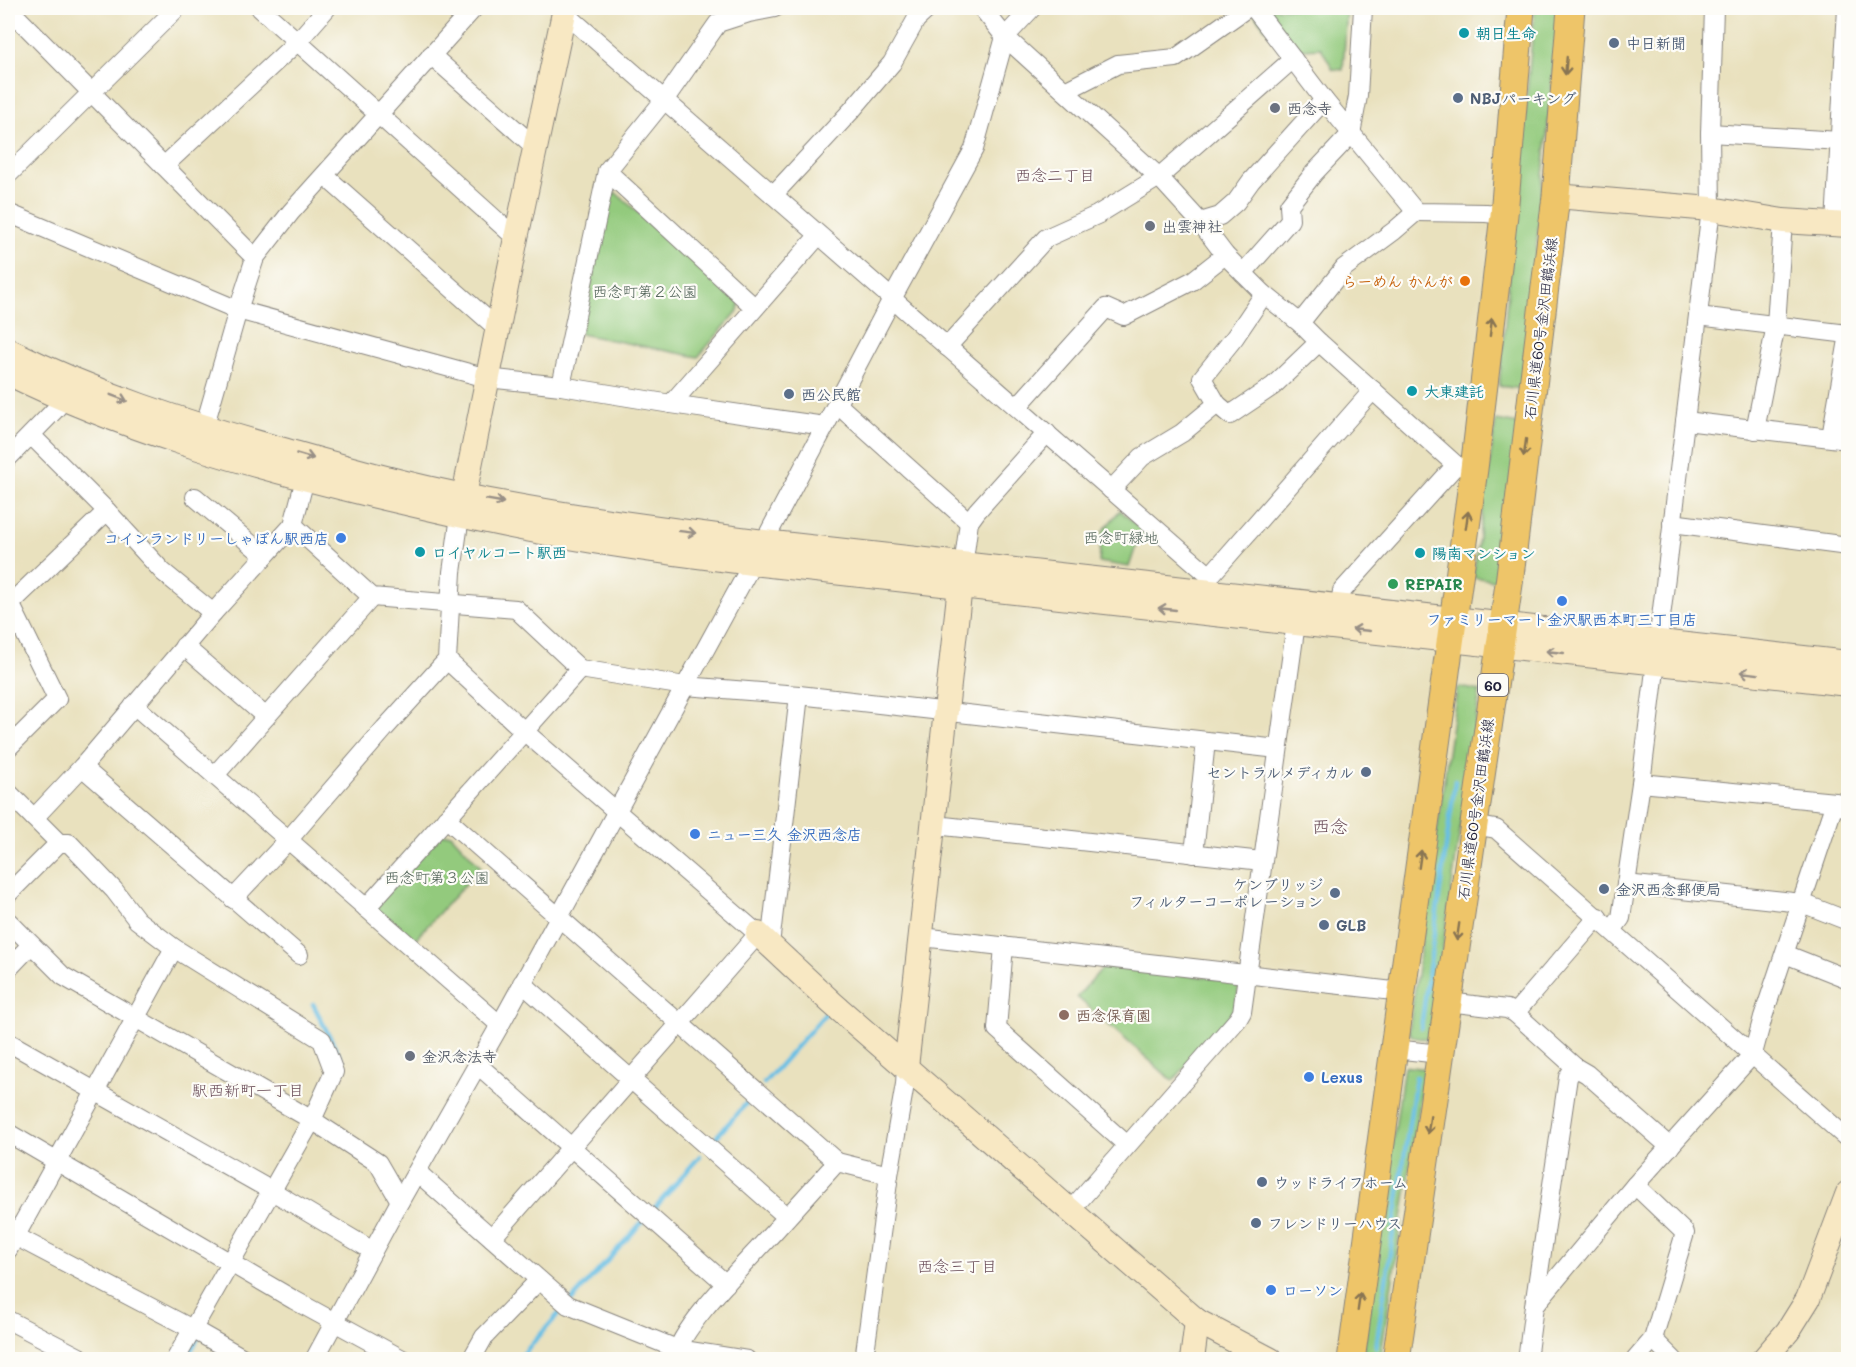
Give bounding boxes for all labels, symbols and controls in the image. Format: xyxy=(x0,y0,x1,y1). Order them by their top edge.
place label: 朝日生命 xyxy=(1476,23,1536,43)
marker: 朝日生命 xyxy=(1457,26,1471,40)
place label: 中日新聞 xyxy=(1626,33,1686,53)
marker: 中日新聞 xyxy=(1607,36,1621,50)
one-way arrow xyxy=(1560,55,1571,75)
place label: NBJパーキング xyxy=(1470,88,1576,108)
marker: NBJパーキング xyxy=(1451,91,1465,105)
place label: 西念寺 xyxy=(1287,98,1332,118)
marker: 西念寺 xyxy=(1268,101,1282,115)
district label: 西念二丁目 xyxy=(1015,164,1095,185)
place label: 出雲神社 xyxy=(1162,216,1222,236)
marker: 出雲神社 xyxy=(1143,219,1157,233)
street label: 石川県道60号金沢田鶴浜線 xyxy=(1519,236,1561,420)
place label: らーめん かんが xyxy=(1342,271,1453,291)
marker: らーめん かんが xyxy=(1458,274,1472,288)
park label: 西念町第２公園 xyxy=(592,281,698,301)
one-way arrow xyxy=(1486,317,1497,337)
place label: 大東建託 xyxy=(1424,381,1484,401)
place label: 西公民館 xyxy=(801,384,861,404)
marker: 大東建託 xyxy=(1405,384,1419,398)
marker: 西公民館 xyxy=(782,387,796,401)
one-way arrow xyxy=(109,394,128,405)
one-way arrow xyxy=(1520,437,1531,457)
one-way arrow xyxy=(295,451,314,462)
one-way arrow xyxy=(484,496,504,507)
one-way arrow xyxy=(1461,511,1472,530)
one-way arrow xyxy=(677,527,696,538)
park label: 西念町緑地 xyxy=(1083,527,1159,547)
place label: コインランドリーしゃぼん駅西店 xyxy=(104,528,329,548)
marker: コインランドリーしゃぼん駅西店 xyxy=(334,531,348,545)
place label: ロイヤルコート駅西 xyxy=(432,542,567,562)
place label: 陽南マンション xyxy=(1432,543,1536,563)
marker: ロイヤルコート駅西 xyxy=(413,545,427,559)
marker: 陽南マンション xyxy=(1413,546,1427,560)
place label: REPAIR xyxy=(1405,574,1463,594)
marker: REPAIR xyxy=(1386,577,1400,591)
marker: ファミリーマート金沢駅西本町三丁目店 xyxy=(1555,594,1569,608)
one-way arrow xyxy=(1158,603,1178,614)
place label: ファミリーマート金沢駅西本町三丁目店 xyxy=(1427,609,1697,629)
one-way arrow xyxy=(1352,624,1371,635)
one-way arrow xyxy=(1545,646,1565,657)
one-way arrow xyxy=(1739,667,1759,678)
road number: 60 xyxy=(1478,674,1508,696)
street label: 石川県道60号金沢田鶴浜線 xyxy=(1452,717,1498,901)
place label: セントラルメディカル xyxy=(1207,762,1354,782)
marker: セントラルメディカル xyxy=(1359,765,1373,779)
district label: 西念 xyxy=(1312,814,1348,838)
place label: ニュー三久 金沢西念店 xyxy=(707,824,862,844)
marker: ニュー三久 金沢西念店 xyxy=(688,827,702,841)
one-way arrow xyxy=(1415,849,1426,869)
park label: 西念町第３公園 xyxy=(384,867,490,887)
place label: ケンブリッジ フィルターコーポレーション xyxy=(1129,874,1323,911)
place label: 金沢西念郵便局 xyxy=(1616,879,1721,899)
marker: 金沢西念郵便局 xyxy=(1597,882,1611,896)
marker: ケンブリッジ フィルターコーポレーション xyxy=(1328,886,1342,900)
place label: GLB xyxy=(1336,915,1366,935)
marker: GLB xyxy=(1317,918,1331,932)
one-way arrow xyxy=(1452,921,1463,941)
place label: 西念保育園 xyxy=(1076,1005,1151,1025)
marker: 西念保育園 xyxy=(1057,1008,1071,1022)
place label: 金沢念法寺 xyxy=(422,1046,497,1066)
marker: 金沢念法寺 xyxy=(403,1049,417,1063)
place label: Lexus xyxy=(1321,1067,1363,1087)
marker: Lexus xyxy=(1302,1070,1316,1084)
district label: 駅西新町一丁目 xyxy=(192,1079,304,1100)
one-way arrow xyxy=(1424,1114,1435,1134)
place label: ウッドライフホーム xyxy=(1274,1172,1408,1192)
marker: ウッドライフホーム xyxy=(1255,1175,1269,1189)
place label: フレンドリーハウス xyxy=(1268,1213,1402,1233)
marker: フレンドリーハウス xyxy=(1249,1216,1263,1230)
district label: 西念三丁目 xyxy=(917,1255,997,1276)
place label: ローソン xyxy=(1283,1280,1343,1300)
marker: ローソン xyxy=(1264,1283,1278,1297)
one-way arrow xyxy=(1353,1292,1364,1312)

